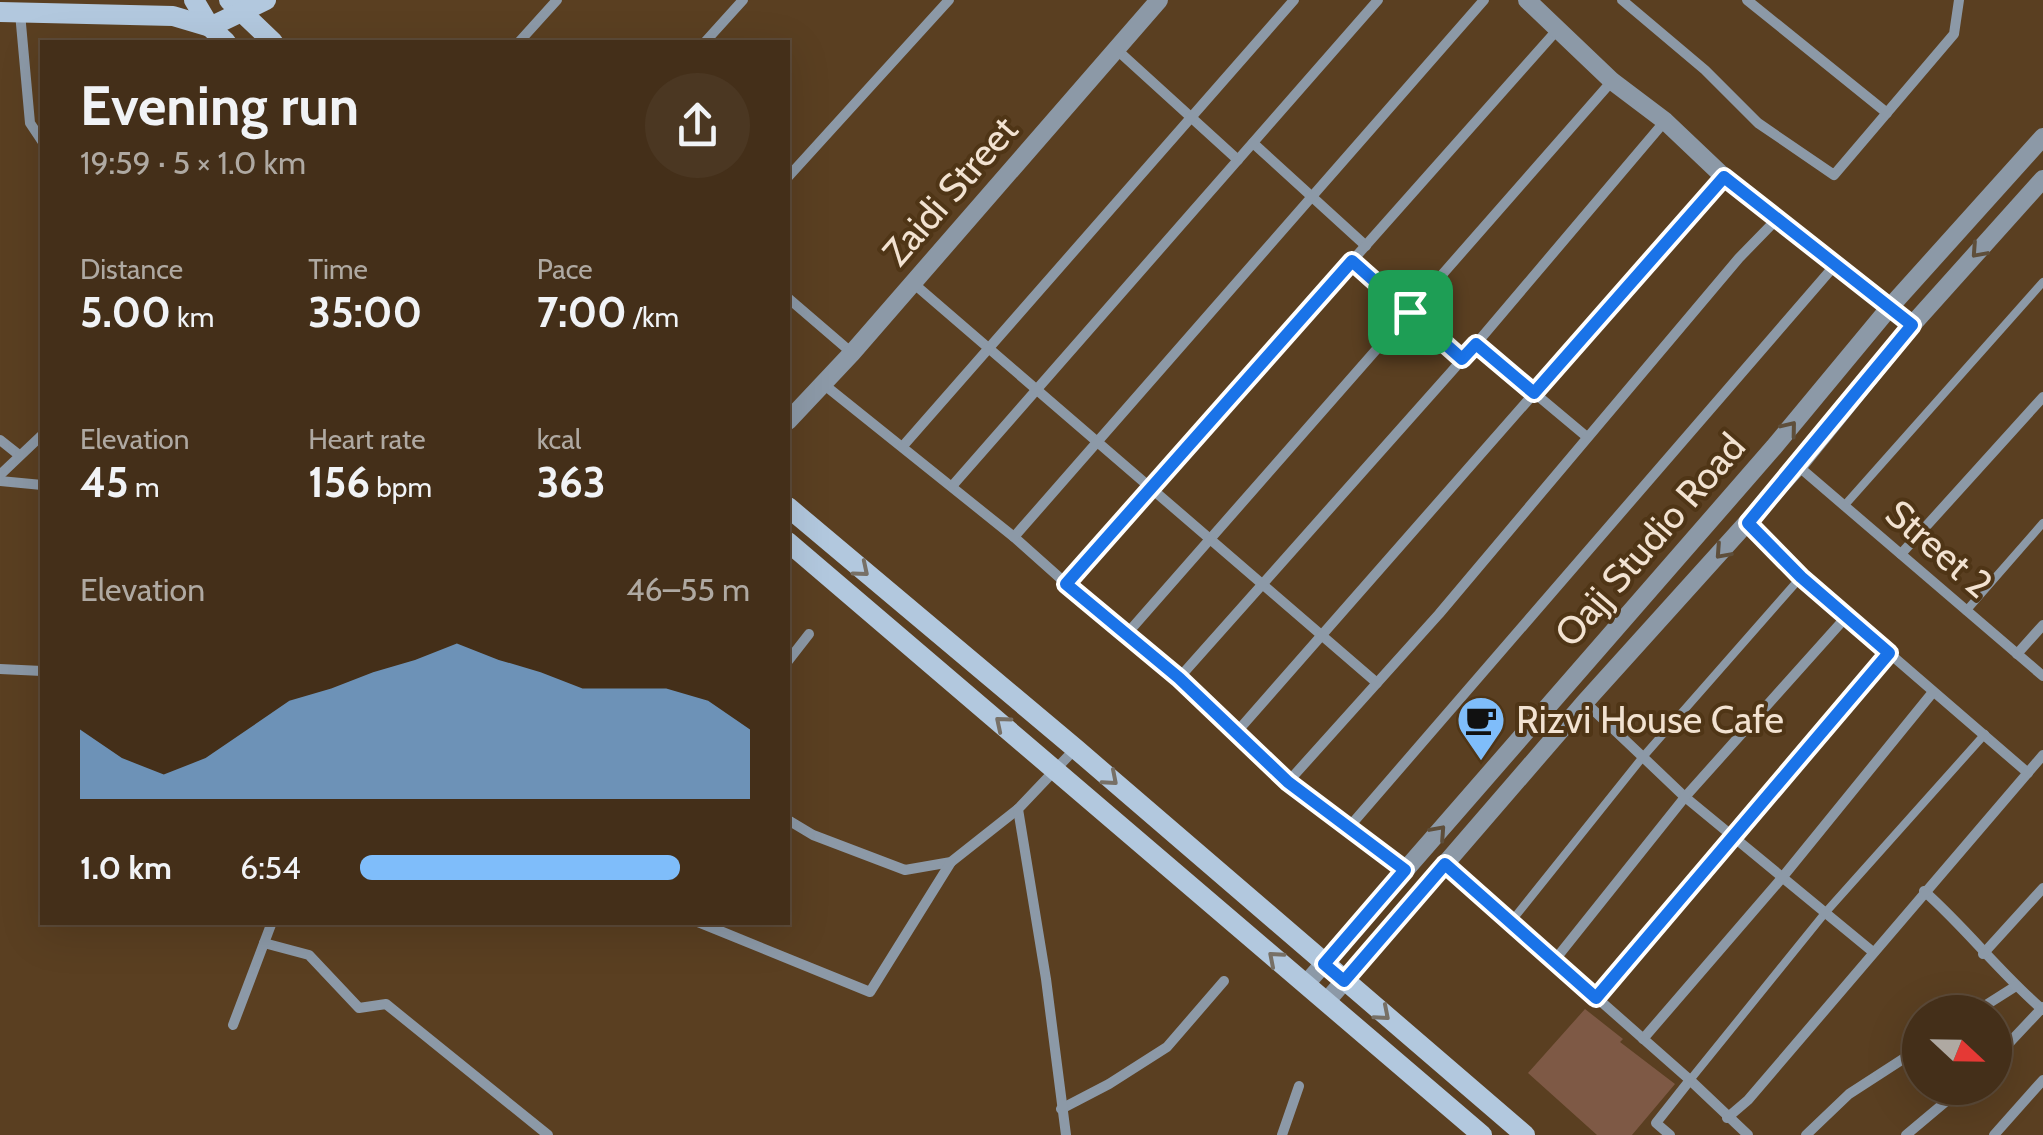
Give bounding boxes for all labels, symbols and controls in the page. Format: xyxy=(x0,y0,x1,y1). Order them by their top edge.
text: Evening run xyxy=(80,72,359,139)
button: share xyxy=(645,73,750,178)
street label: Zaidi Street xyxy=(872,106,1027,275)
text: 19:59 · 5 × 1.0 km xyxy=(80,143,306,182)
one-way arrow xyxy=(1972,239,1990,258)
text: Distance xyxy=(80,252,183,286)
text: Time xyxy=(308,252,368,286)
text: Pace xyxy=(537,252,593,286)
pin xyxy=(1368,270,1453,355)
icon: arrive xyxy=(1383,285,1438,340)
text: 5.00 xyxy=(80,286,171,338)
text: 35:00 xyxy=(308,286,422,338)
text: 7:00 xyxy=(537,286,627,338)
text: km xyxy=(171,300,214,334)
text: /km xyxy=(627,300,679,334)
one-way arrow xyxy=(1778,421,1796,439)
text: Elevation xyxy=(80,422,189,456)
text: Heart rate xyxy=(308,422,426,456)
text: kcal xyxy=(537,422,581,456)
street label: Oajj Studio Road xyxy=(1544,423,1755,656)
text: 45 xyxy=(80,456,129,508)
text: 156 xyxy=(308,456,370,508)
text: 363 xyxy=(537,456,606,508)
text: m xyxy=(129,470,160,504)
text: bpm xyxy=(370,470,432,504)
street label: Street 2 xyxy=(1876,490,2002,608)
one-way arrow xyxy=(1715,540,1733,559)
one-way arrow xyxy=(851,558,869,576)
text: Elevation xyxy=(80,570,205,609)
text: 46–55 m xyxy=(626,570,750,609)
cafe icon: Rizvi House Cafe xyxy=(1455,694,1507,762)
place label: Rizvi House Cafe xyxy=(1516,696,1784,743)
one-way arrow xyxy=(995,717,1013,735)
one-way arrow xyxy=(1099,767,1118,785)
one-way arrow xyxy=(1427,825,1445,844)
text: 1.0 km xyxy=(80,848,172,887)
text: 6:54 xyxy=(240,848,301,887)
one-way arrow xyxy=(1268,951,1287,969)
north arrow xyxy=(1902,995,2012,1105)
map controls xyxy=(1902,995,2012,1105)
one-way arrow xyxy=(1372,1002,1390,1020)

